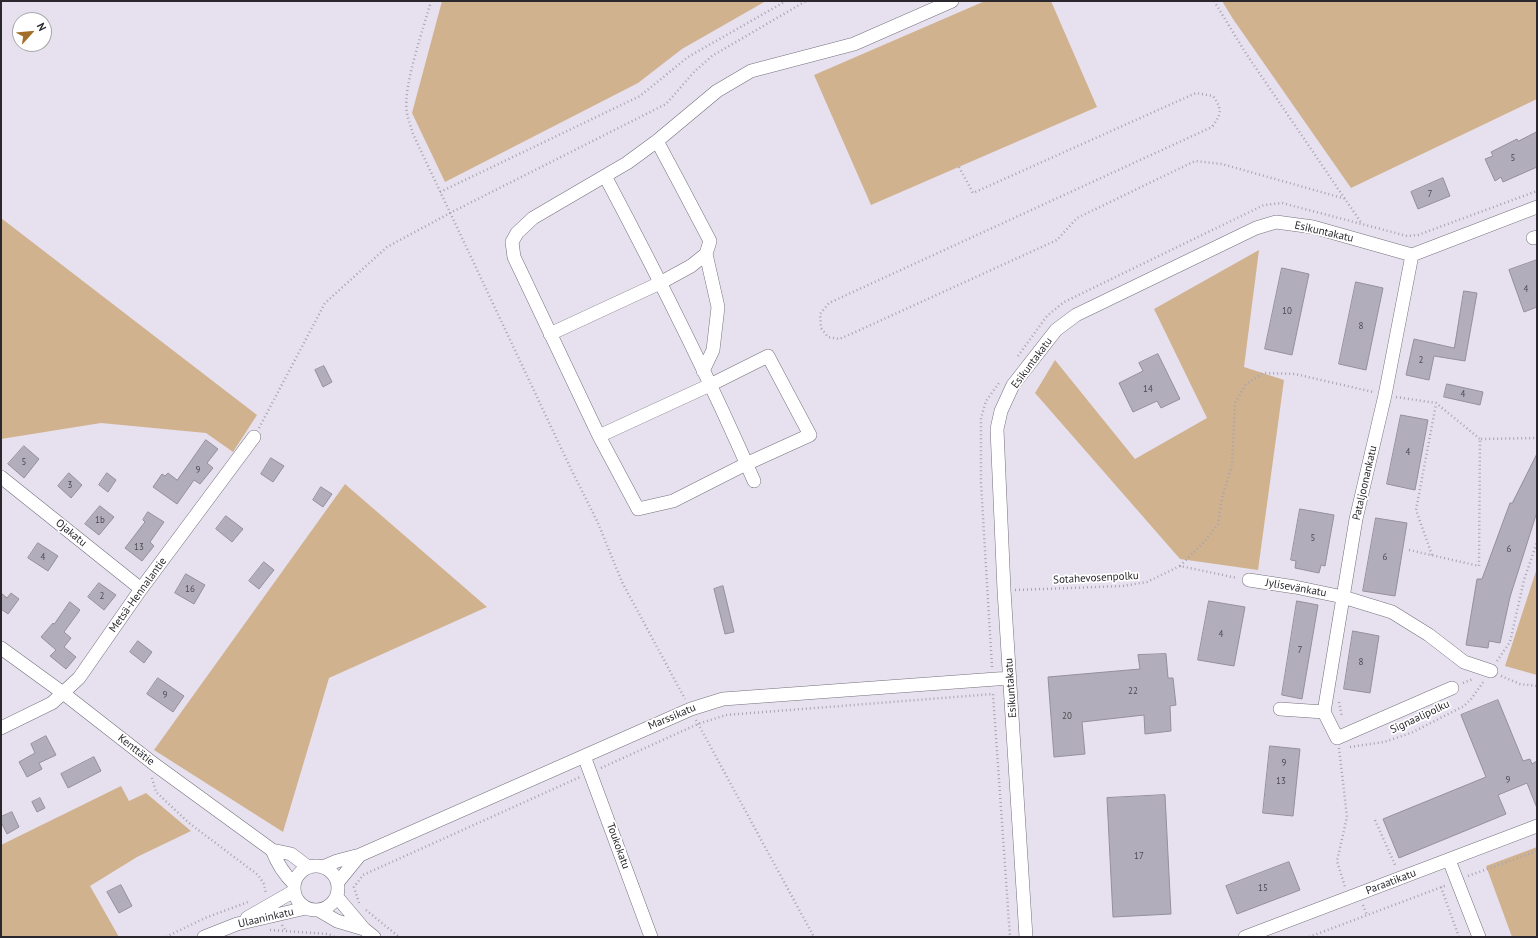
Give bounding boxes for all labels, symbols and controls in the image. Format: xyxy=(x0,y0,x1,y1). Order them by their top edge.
north arrow xyxy=(12,12,52,52)
text: N xyxy=(34,21,50,33)
house number: 5 xyxy=(1511,153,1515,163)
house number: 7 xyxy=(1428,189,1432,199)
street label: Esikuntakatu xyxy=(1293,219,1355,245)
house number: 4 xyxy=(1524,284,1528,294)
house number: 10 xyxy=(1282,306,1292,316)
house number: 8 xyxy=(1359,321,1363,331)
street label: Esikuntakatu xyxy=(1009,335,1055,391)
house number: 2 xyxy=(1419,355,1423,365)
house number: 14 xyxy=(1143,384,1153,394)
house number: 4 xyxy=(1461,389,1465,399)
street label: Pataljoonankatu xyxy=(1350,444,1380,522)
house number: 4 xyxy=(1406,447,1410,457)
house number: 5 xyxy=(22,457,26,467)
house number: 9 xyxy=(196,465,200,475)
house number: 3 xyxy=(68,480,72,490)
house number: 1b xyxy=(95,515,105,525)
street label: Ojakatu xyxy=(53,516,89,550)
house number: 5 xyxy=(1311,533,1315,543)
house number: 13 xyxy=(134,542,144,552)
house number: 6 xyxy=(1507,544,1511,554)
house number: 4 xyxy=(41,552,45,562)
house number: 6 xyxy=(1383,552,1387,562)
street label: Metsä-Hennalantie xyxy=(106,555,170,635)
street label: Sotahevosenpolku xyxy=(1053,569,1139,587)
street label: Jylisevänkatu xyxy=(1265,576,1327,600)
house number: 16 xyxy=(185,584,195,594)
house number: 2 xyxy=(100,591,104,601)
house number: 4 xyxy=(1219,629,1223,639)
house number: 7 xyxy=(1298,645,1302,655)
street label: Esikuntakatu xyxy=(1002,657,1020,719)
house number: 8 xyxy=(1359,657,1363,667)
house number: 22 xyxy=(1128,686,1138,696)
house number: 9 xyxy=(163,690,167,700)
street label: Signaalipolku xyxy=(1388,697,1452,737)
street label: Marssikatu xyxy=(646,701,698,733)
house number: 20 xyxy=(1062,711,1072,721)
street label: Kenttätie xyxy=(115,732,157,768)
house number: 9 xyxy=(1282,758,1286,768)
house number: 9 xyxy=(1506,775,1510,785)
house number: 13 xyxy=(1276,776,1286,786)
street label: Toukokatu xyxy=(604,821,632,871)
house number: 17 xyxy=(1134,851,1144,861)
street label: Paraatikatu xyxy=(1364,866,1418,898)
house number: 15 xyxy=(1258,883,1268,893)
street label: Ulaaninkatu xyxy=(237,905,295,931)

